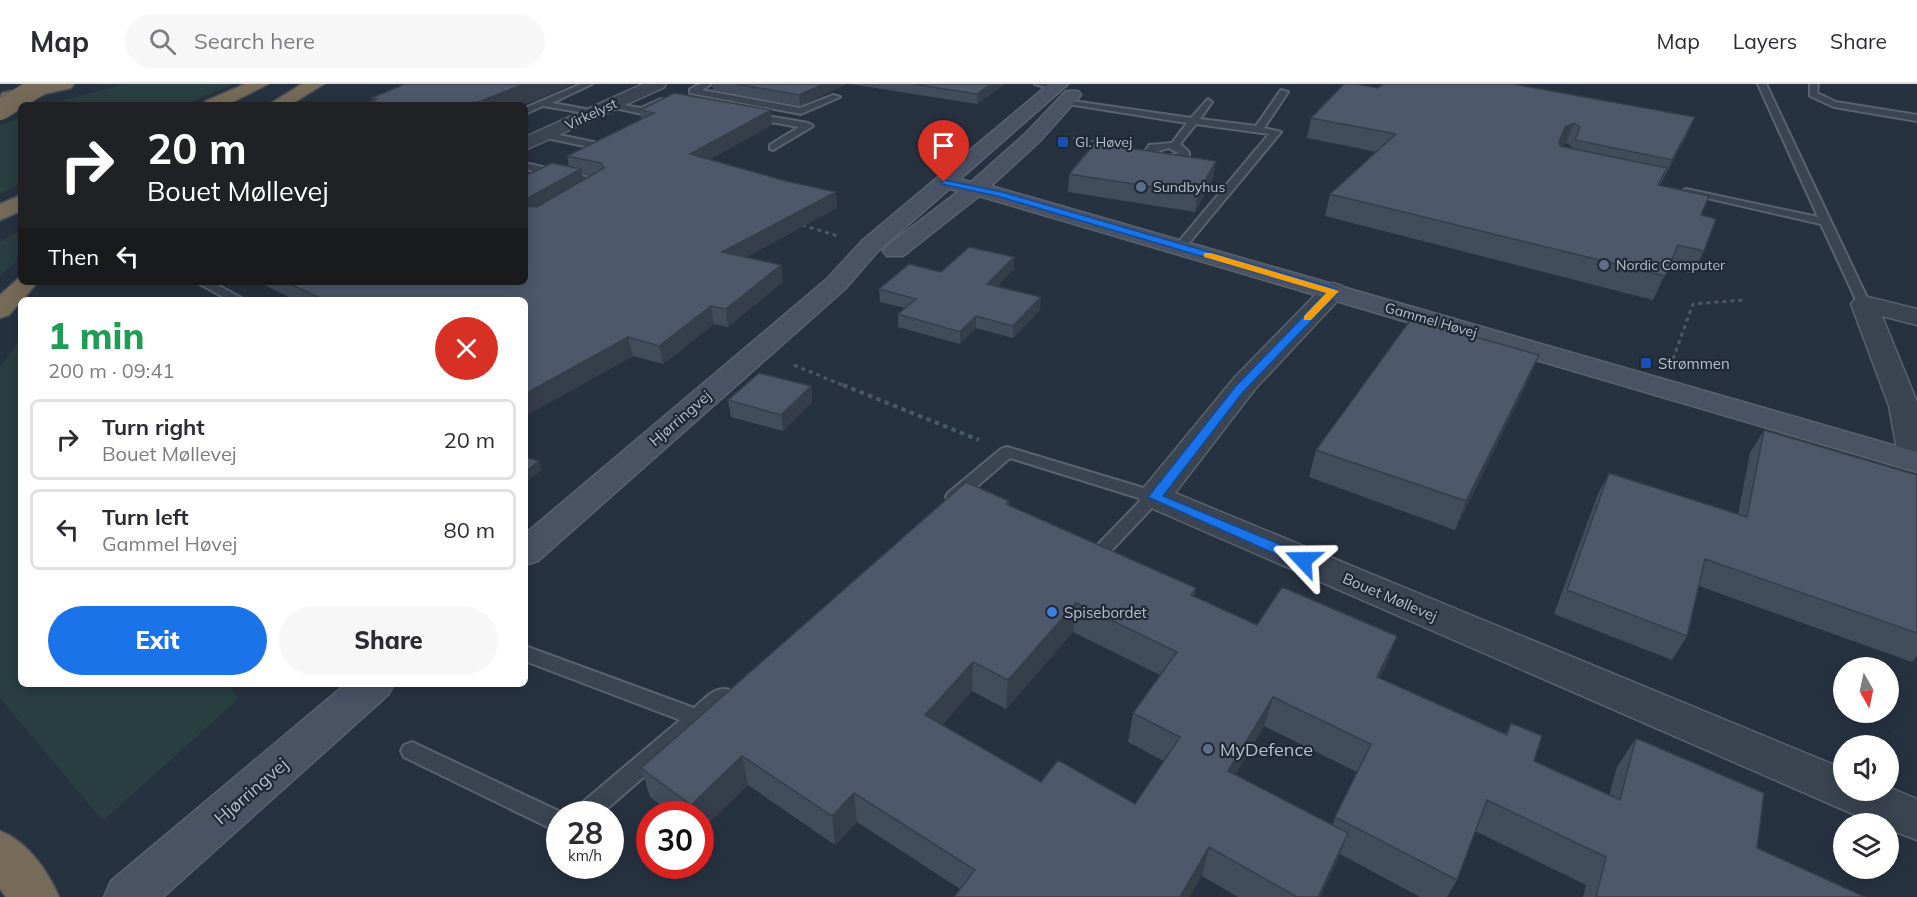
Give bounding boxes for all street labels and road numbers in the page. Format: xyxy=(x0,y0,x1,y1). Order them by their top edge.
street label: Virkelyst xyxy=(562,94,620,134)
street label: Gammel Høvej xyxy=(1383,298,1479,342)
street label: Hjørringvej xyxy=(645,386,715,450)
street label: Bouet Møllevej xyxy=(1340,569,1440,625)
street label: Hjørringvej xyxy=(209,753,293,829)

